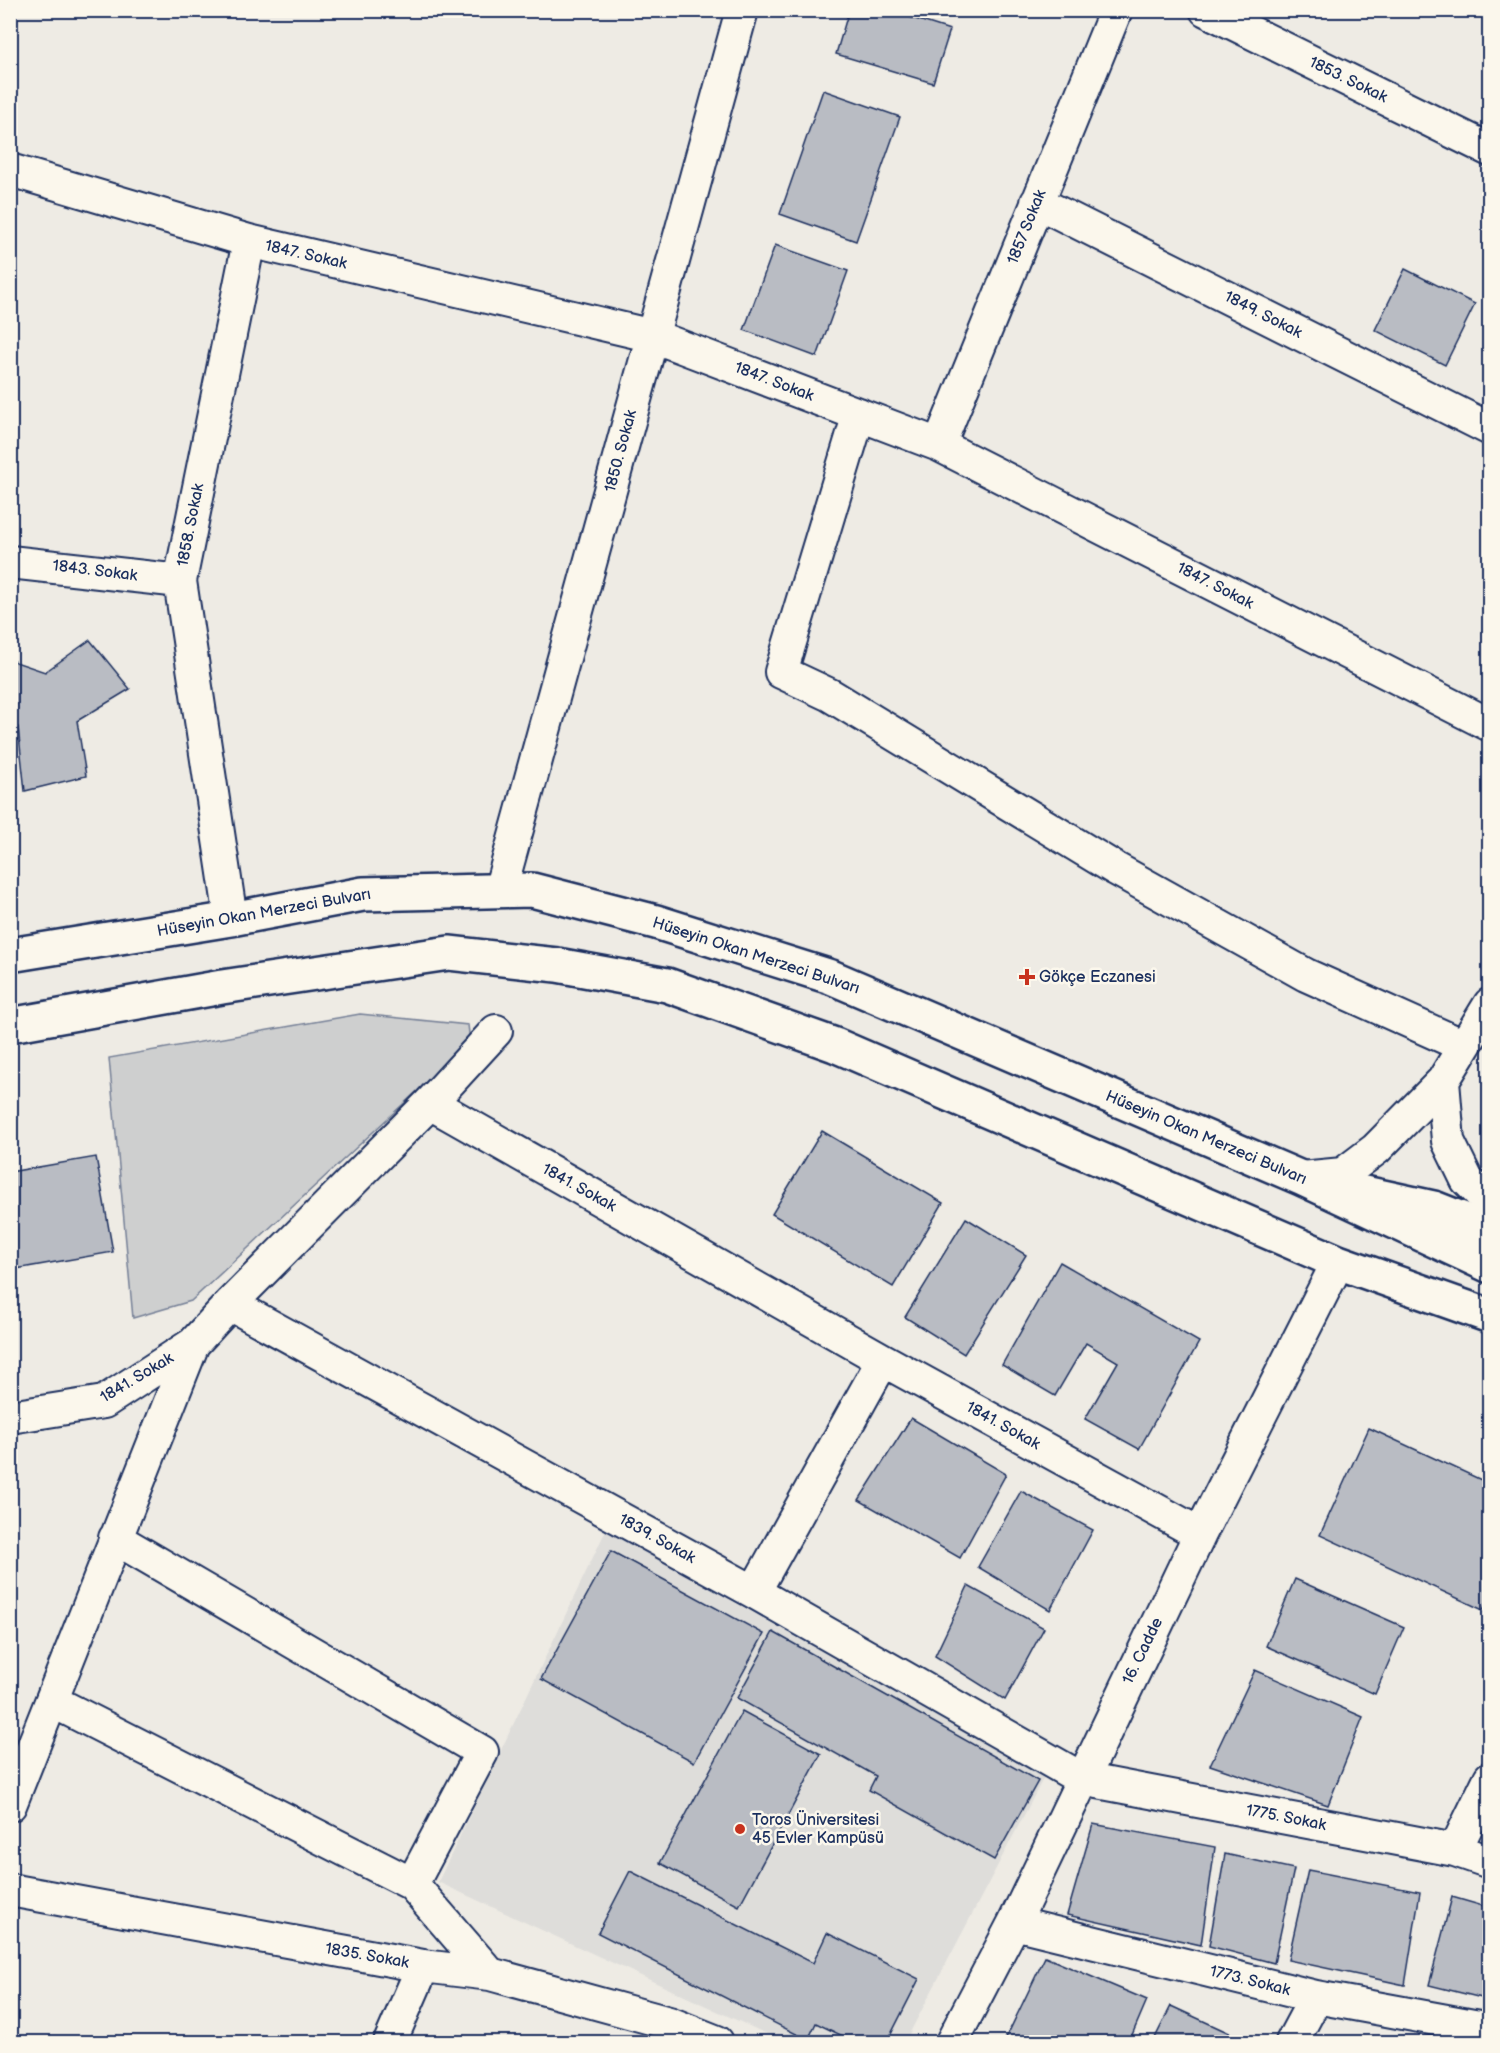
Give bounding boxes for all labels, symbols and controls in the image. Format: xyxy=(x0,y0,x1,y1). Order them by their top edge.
street label: 1853. Sokak xyxy=(1306,53,1390,107)
street label: 1857 Sokak xyxy=(1003,187,1051,267)
street label: 1847. Sokak xyxy=(263,236,349,274)
street label: 1849. Sokak xyxy=(1221,287,1305,343)
street label: 1847. Sokak xyxy=(732,358,817,406)
street label: 1850. Sokak xyxy=(601,408,641,494)
street label: 1858. Sokak xyxy=(174,482,208,568)
street label: 1843. Sokak xyxy=(51,556,139,586)
street label: 1847. Sokak xyxy=(1173,559,1257,613)
street label: Hüseyin Okan Merzeci Bulvarı xyxy=(156,885,372,941)
street label: Hüseyin Okan Merzeci Bulvarı xyxy=(650,913,862,999)
place label: Gökçe Eczanesi xyxy=(1039,968,1156,987)
marker: Gökçe Eczanesi xyxy=(1020,970,1034,984)
street label: Hüseyin Okan Merzeci Bulvarı xyxy=(1102,1087,1310,1189)
street label: 1841. Sokak xyxy=(539,1160,620,1216)
street label: 1841. Sokak xyxy=(97,1349,177,1407)
street label: 1841. Sokak xyxy=(963,1398,1044,1454)
street label: 1839. Sokak xyxy=(615,1510,699,1568)
street label: 16. Cadde xyxy=(1119,1614,1167,1687)
street label: 1775. Sokak xyxy=(1244,1801,1328,1835)
place label: Toros Üniversitesi 45 Evler Kampüsü xyxy=(752,1809,884,1848)
marker: Toros Üniversitesi 45 Evler Kampüsü xyxy=(733,1822,747,1836)
street label: 1835. Sokak xyxy=(324,1939,411,1973)
street label: 1773. Sokak xyxy=(1208,1962,1292,2000)

